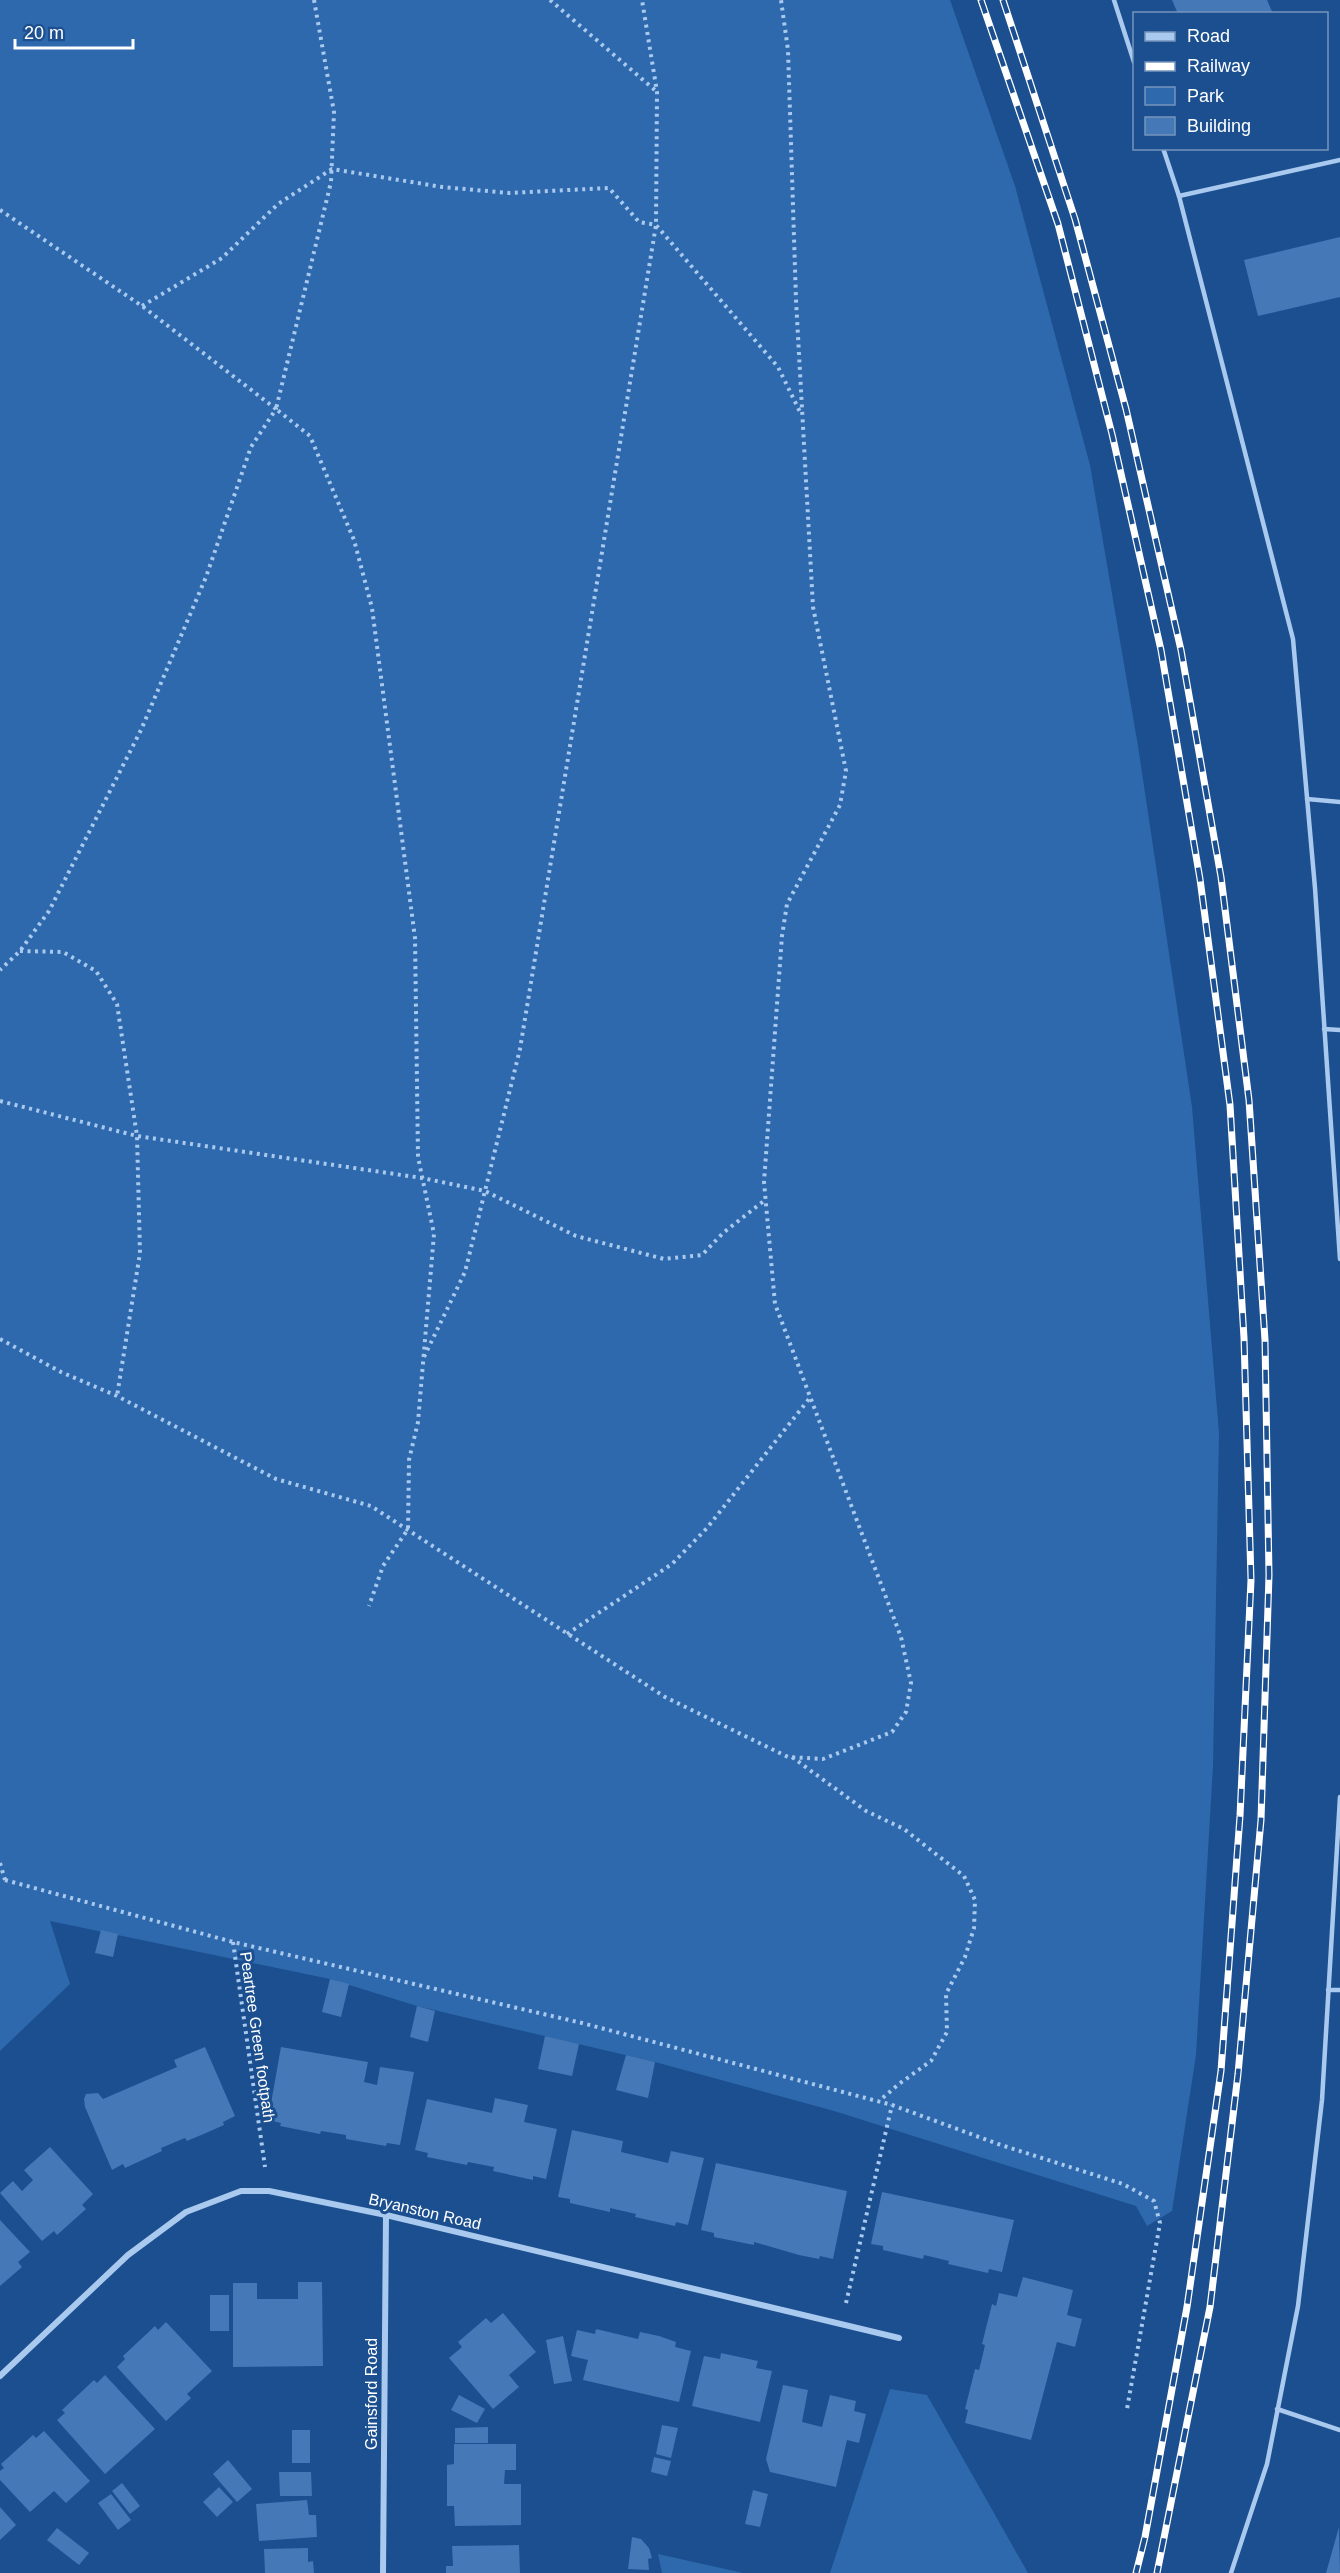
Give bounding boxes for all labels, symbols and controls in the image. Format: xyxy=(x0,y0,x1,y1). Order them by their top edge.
scale bar xyxy=(15,12,134,50)
legend xyxy=(1133,12,1328,150)
text: 20 m xyxy=(24,23,64,43)
text: Road xyxy=(1187,26,1230,46)
text: Railway xyxy=(1187,56,1250,76)
text: Park xyxy=(1187,86,1225,106)
text: Building xyxy=(1187,116,1251,136)
street label: Peartree Green footpath xyxy=(237,1950,278,2124)
street label: Bryanston Road xyxy=(367,2190,483,2233)
street label: Gainsford Road xyxy=(363,2338,380,2450)

